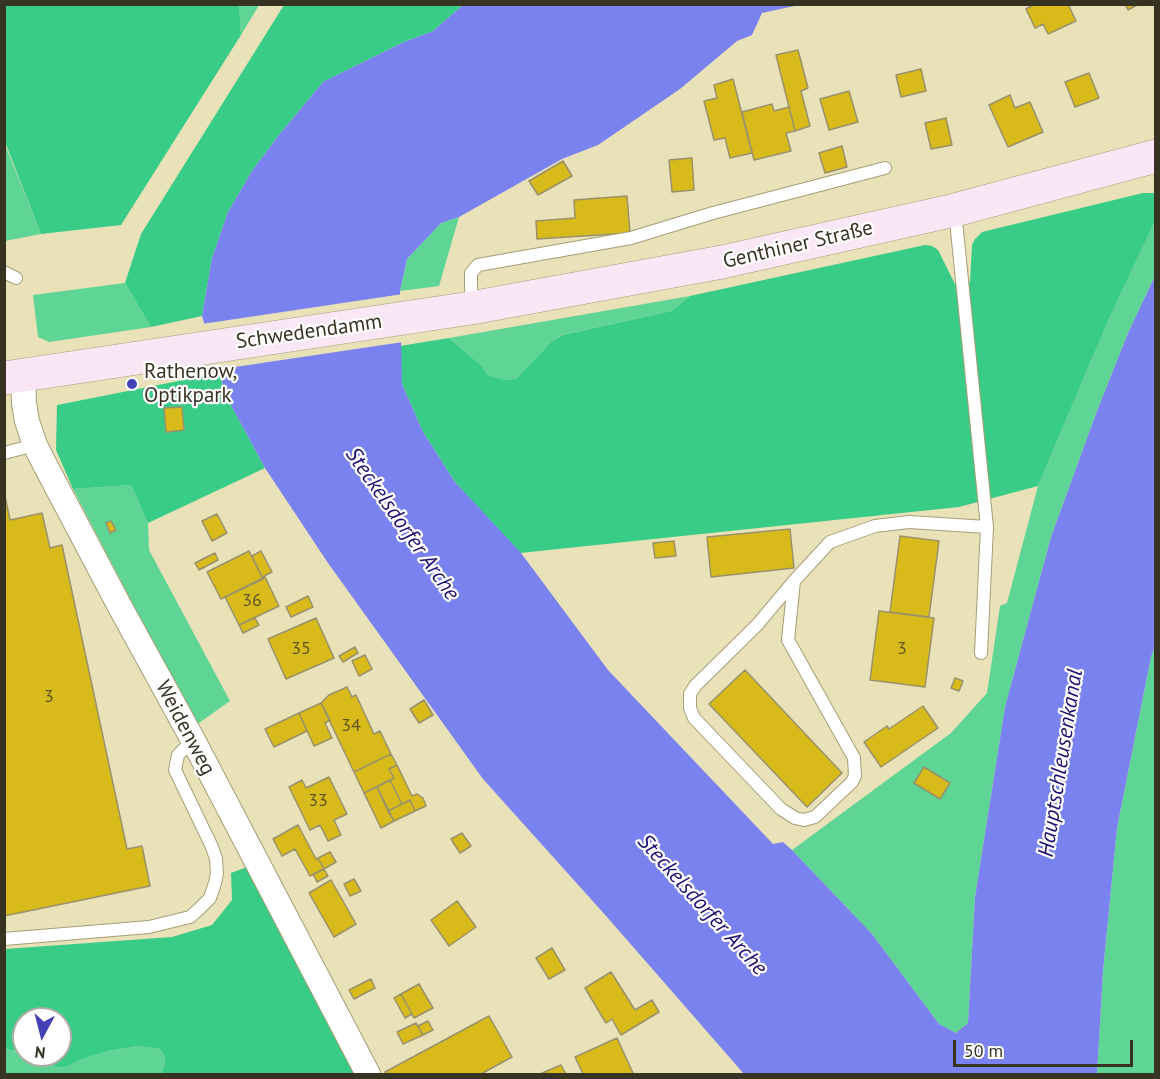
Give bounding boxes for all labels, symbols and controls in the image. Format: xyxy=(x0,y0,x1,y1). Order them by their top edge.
street label: Genthiner Straße xyxy=(721,216,875,274)
street label: Schwedendamm xyxy=(234,309,384,355)
place label: Rathenow, Optikpark xyxy=(144,359,237,409)
marker: Rathenow, Optikpark xyxy=(125,377,139,391)
water label: Steckelsdorfer Arche xyxy=(339,442,465,606)
house number: 36 xyxy=(242,590,262,612)
house number: 35 xyxy=(291,638,311,660)
house number: 3 xyxy=(897,638,907,660)
water label: Hauptschleusenkanal xyxy=(1033,667,1089,859)
street label: Weidenweg xyxy=(150,677,220,779)
house number: 3 xyxy=(44,686,54,708)
house number: 34 xyxy=(341,715,361,737)
house number: 33 xyxy=(308,790,328,812)
water label: Steckelsdorfer Arche xyxy=(632,829,772,981)
north arrow xyxy=(12,1007,72,1067)
scale bar xyxy=(956,1028,1136,1066)
text: 50 m xyxy=(964,1039,1003,1062)
text: N xyxy=(34,1042,46,1063)

